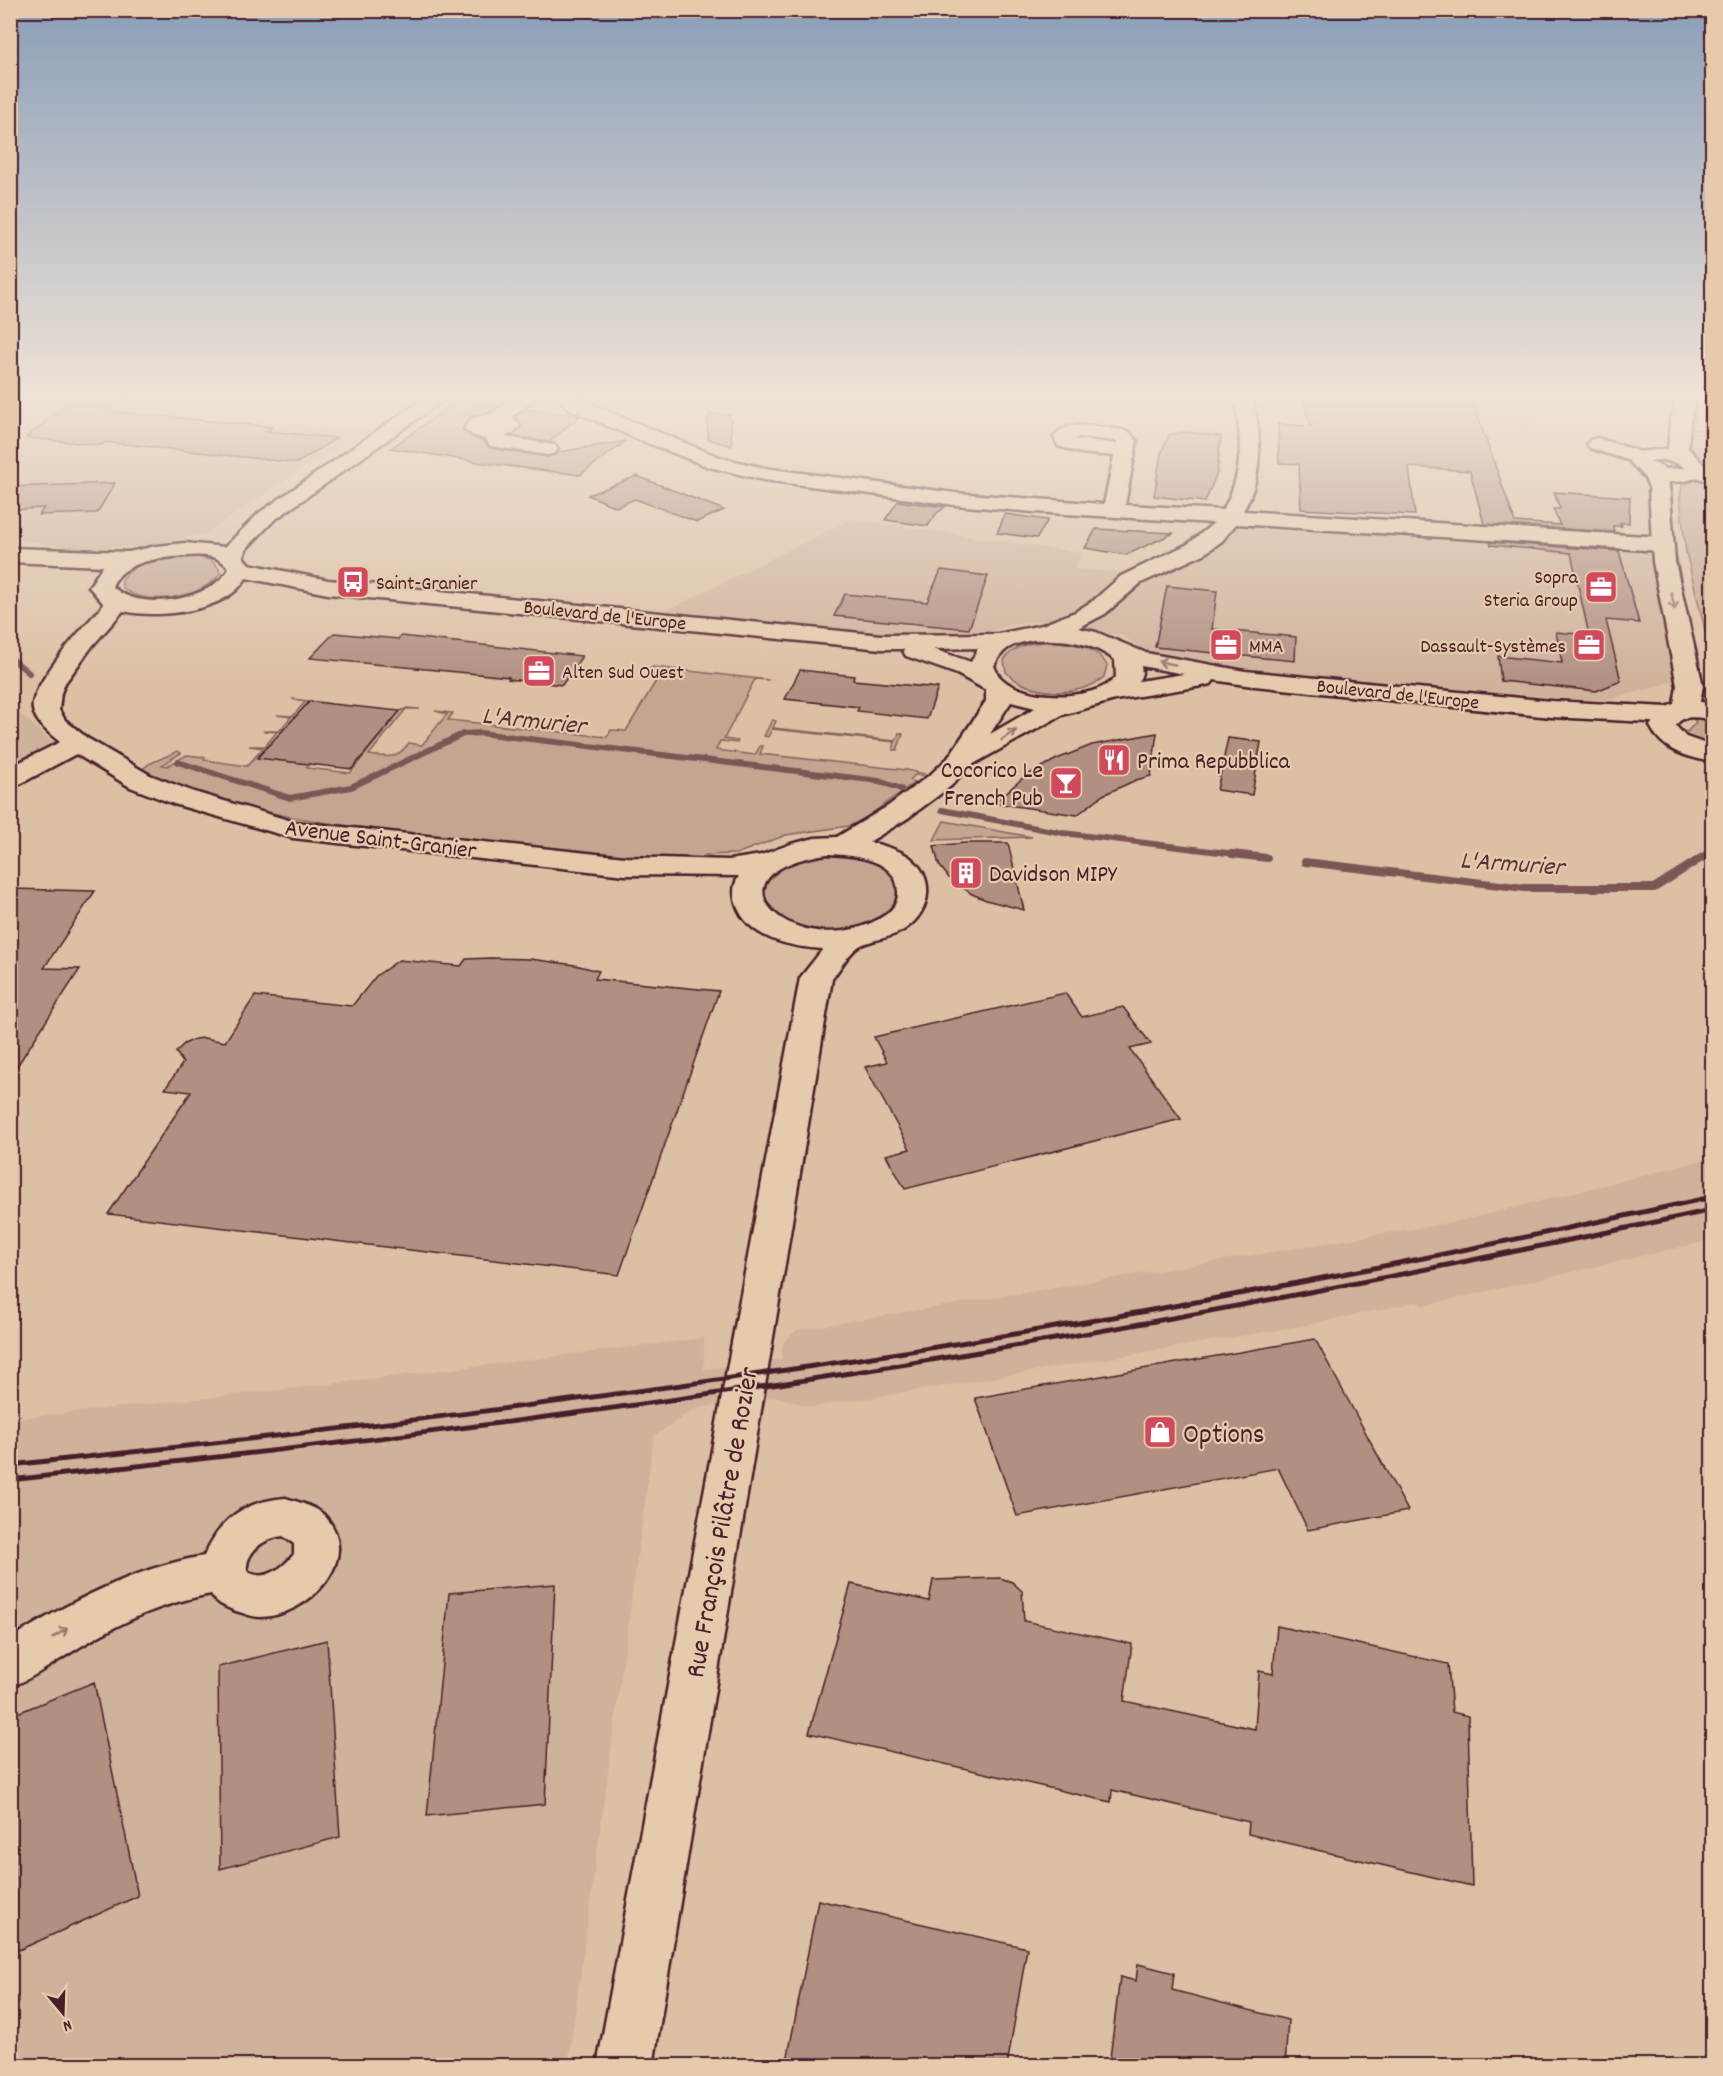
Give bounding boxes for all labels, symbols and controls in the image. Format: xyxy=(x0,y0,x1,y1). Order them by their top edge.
bus stop icon: Saint-Granier xyxy=(335,564,371,600)
place label: Sopra Steria Group xyxy=(1484,565,1579,616)
office icon: Sopra Steria Group xyxy=(1583,569,1619,605)
place label: Saint-Granier xyxy=(376,571,478,599)
one-way arrow xyxy=(1668,591,1679,610)
street label: Boulevard de l'Europe xyxy=(522,595,687,639)
office icon: MMA xyxy=(1208,627,1244,663)
office icon: Dassault-Systèmes xyxy=(1571,627,1607,663)
place label: MMA xyxy=(1249,634,1283,662)
place label: Dassault-Systèmes xyxy=(1420,634,1566,662)
office icon: Alten Sud Ouest xyxy=(521,653,557,689)
one-way arrow xyxy=(1158,658,1177,669)
place label: Alten Sud Ouest xyxy=(562,660,684,688)
street label: Boulevard de l'Europe xyxy=(1315,674,1480,718)
water label: L'Armurier xyxy=(480,699,591,747)
one-way arrow xyxy=(1000,729,1017,741)
restaurant icon: Prima Repubblica xyxy=(1096,742,1132,778)
place label: Prima Repubblica xyxy=(1137,746,1291,780)
place label: Cocorico Le French Pub xyxy=(941,755,1043,817)
bar icon: Cocorico Le French Pub xyxy=(1048,765,1084,801)
street label: Avenue Saint-Granier xyxy=(283,812,478,870)
water label: L'Armurier xyxy=(1459,843,1568,888)
building icon: Davidson MIPY xyxy=(948,855,984,891)
place label: Davidson MIPY xyxy=(989,859,1118,893)
street label: Rue François Pilâtre de Rozier xyxy=(678,1364,772,1681)
shop icon: Options xyxy=(1142,1414,1178,1450)
place label: Options xyxy=(1183,1417,1265,1457)
one-way arrow xyxy=(51,1627,68,1639)
north arrow xyxy=(33,1983,93,2043)
text: N xyxy=(59,2013,75,2037)

